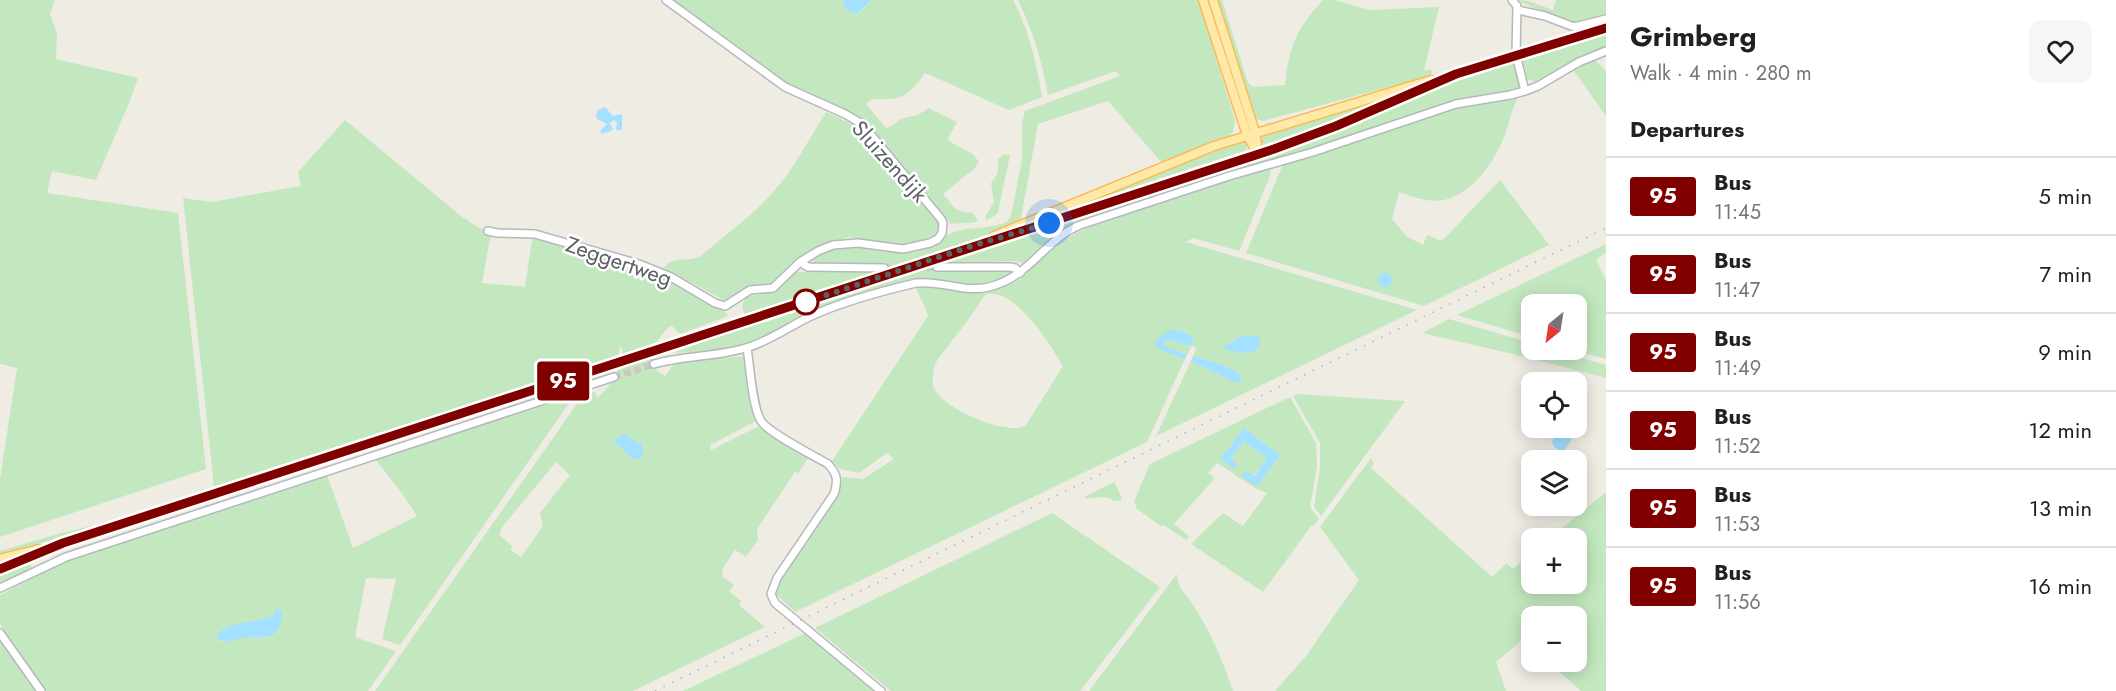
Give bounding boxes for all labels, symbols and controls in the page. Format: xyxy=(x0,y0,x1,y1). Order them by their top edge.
text: Grimberg xyxy=(1630,16,1756,57)
button: heart xyxy=(2029,20,2092,83)
text: Walk · 4 min · 280 m xyxy=(1630,59,1812,88)
street label: Sluizendijk xyxy=(844,113,936,209)
text: Departures xyxy=(1630,113,1744,145)
text: Bus xyxy=(1714,166,1751,198)
text: 5 min xyxy=(2039,180,2092,212)
text: 95 xyxy=(1649,181,1677,211)
text: 11:45 xyxy=(1714,198,1761,227)
your location xyxy=(1034,208,1064,238)
street label: Zeggertweg xyxy=(562,228,676,294)
text: Bus xyxy=(1714,244,1751,276)
text: 7 min xyxy=(2039,258,2092,290)
text: 95 xyxy=(1649,259,1677,289)
text: 11:47 xyxy=(1714,276,1760,305)
unlabelled marker xyxy=(793,289,819,315)
north arrow xyxy=(1521,294,1587,360)
map controls xyxy=(1521,294,1587,672)
text: Bus xyxy=(1714,322,1751,354)
text: 9 min xyxy=(2038,336,2092,368)
text: 95 xyxy=(1649,337,1677,367)
text: 11:49 xyxy=(1714,354,1761,383)
line badge: 95 xyxy=(536,362,590,400)
text: 95 xyxy=(549,366,577,396)
button: locate xyxy=(1521,372,1587,438)
text: Bus xyxy=(1714,400,1751,432)
text: 12 min xyxy=(2029,414,2092,446)
text: 95 xyxy=(1649,415,1677,445)
text: 11:52 xyxy=(1714,432,1761,461)
button: layers xyxy=(1521,450,1587,516)
text: Bus xyxy=(1714,478,1751,510)
text: 13 min xyxy=(2029,492,2092,524)
text: 95 xyxy=(1649,493,1677,523)
text: 11:53 xyxy=(1714,510,1760,539)
button: + xyxy=(1521,528,1587,594)
text: Bus xyxy=(1714,556,1751,588)
text: 16 min xyxy=(2028,570,2092,602)
text: 95 xyxy=(1649,571,1677,601)
text: 11:56 xyxy=(1714,588,1761,617)
button: − xyxy=(1521,606,1587,672)

